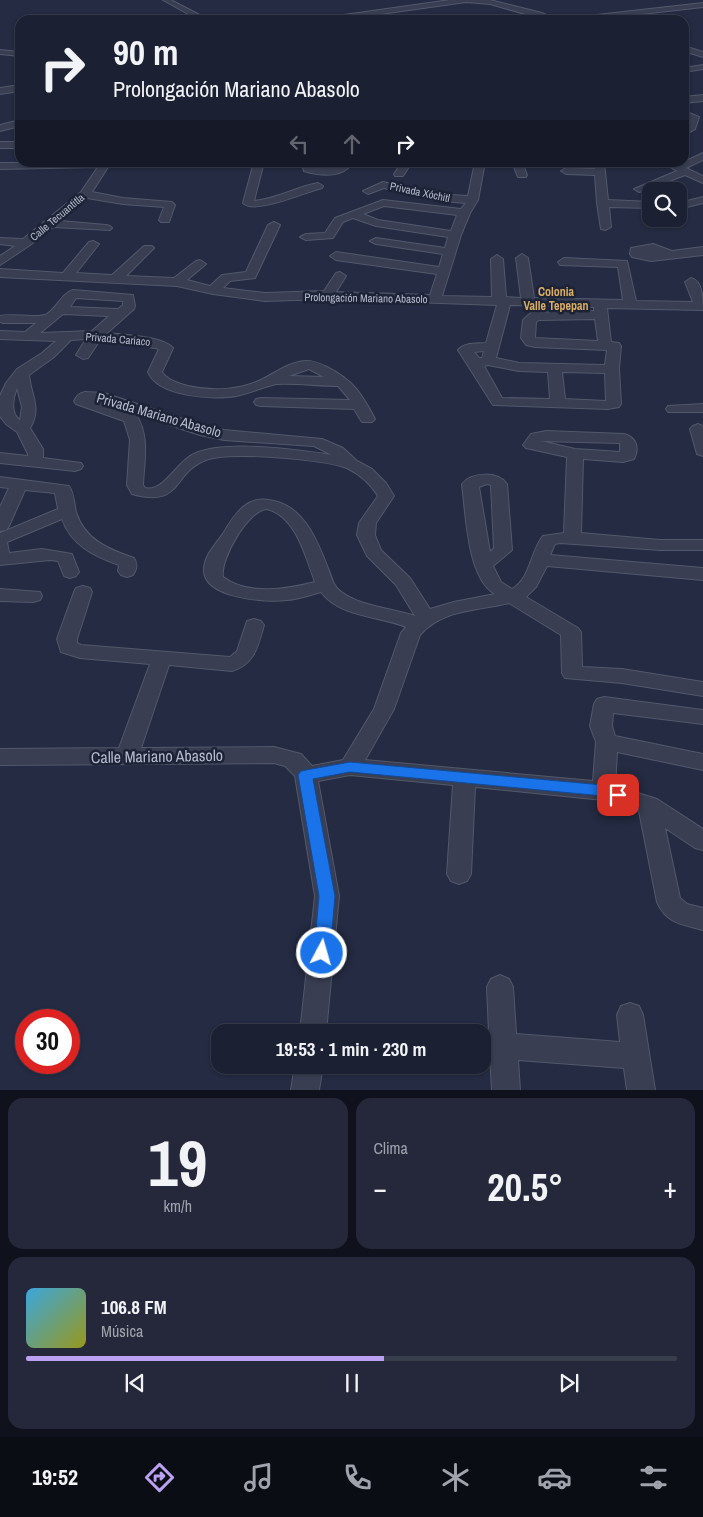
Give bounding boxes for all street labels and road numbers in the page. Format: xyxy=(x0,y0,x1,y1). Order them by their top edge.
street label: Privada Xóchitl xyxy=(389,179,451,205)
street label: Calle Tecuantitla xyxy=(27,190,87,244)
street label: Prolongación Mariano Abasolo xyxy=(304,290,428,306)
street label: Privada Cariaco xyxy=(85,329,151,349)
street label: Privada Mariano Abasolo xyxy=(95,389,223,441)
street label: Calle Mariano Abasolo xyxy=(91,744,223,768)

